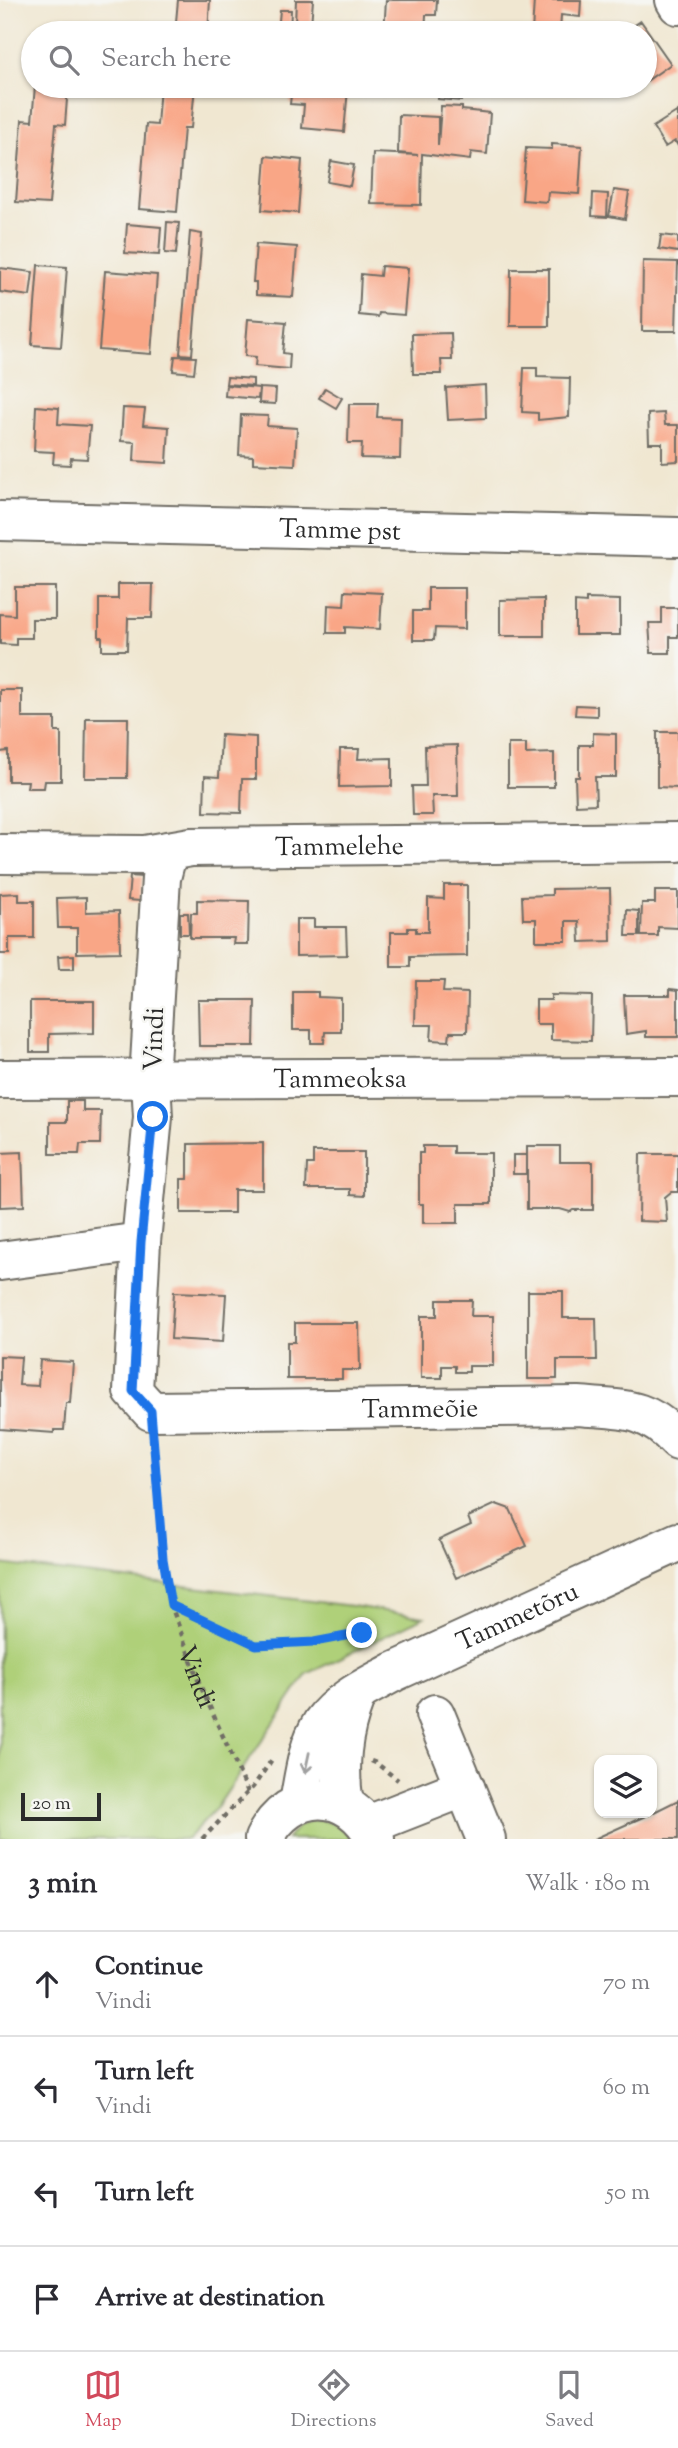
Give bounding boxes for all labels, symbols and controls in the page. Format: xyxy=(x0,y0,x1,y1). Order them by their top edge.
search box xyxy=(21,21,657,98)
icon: search xyxy=(45,41,83,79)
text: Search here xyxy=(101,41,231,78)
street label: Tamme pst xyxy=(278,512,401,551)
street label: Tammelehe xyxy=(275,829,404,867)
street label: Vindi xyxy=(136,1006,175,1072)
street label: Tammeoksa xyxy=(273,1062,407,1099)
route start xyxy=(137,1101,168,1132)
street label: Tammeõie xyxy=(362,1391,478,1430)
street label: Tammetõru xyxy=(451,1574,585,1662)
route end xyxy=(346,1617,377,1648)
street label: Vindi xyxy=(166,1641,224,1714)
one-way arrow xyxy=(300,1751,314,1774)
map controls xyxy=(594,1755,657,1818)
button: layers xyxy=(594,1755,657,1818)
scale bar xyxy=(21,1790,102,1822)
text: 20 m xyxy=(32,1791,71,1818)
text: 3 min xyxy=(28,1863,98,1906)
text: Walk · 180 m xyxy=(525,1868,650,1901)
text: Continue xyxy=(95,1949,203,1986)
icon: ahead xyxy=(28,1965,66,2003)
text: 70 m xyxy=(603,1967,650,2000)
text: Vindi xyxy=(95,1986,152,2019)
text: Turn left xyxy=(95,2054,194,2091)
icon: left xyxy=(28,2070,66,2108)
text: 60 m xyxy=(602,2072,650,2105)
text: Vindi xyxy=(95,2091,152,2124)
icon: left xyxy=(28,2175,66,2213)
text: Turn left xyxy=(95,2175,194,2212)
text: 50 m xyxy=(606,2177,650,2210)
icon: arrive xyxy=(28,2280,66,2318)
text: Arrive at destination xyxy=(95,2280,325,2317)
tab: Map xyxy=(84,2366,122,2435)
tab: Directions xyxy=(291,2366,376,2435)
tab: Saved xyxy=(545,2366,594,2435)

